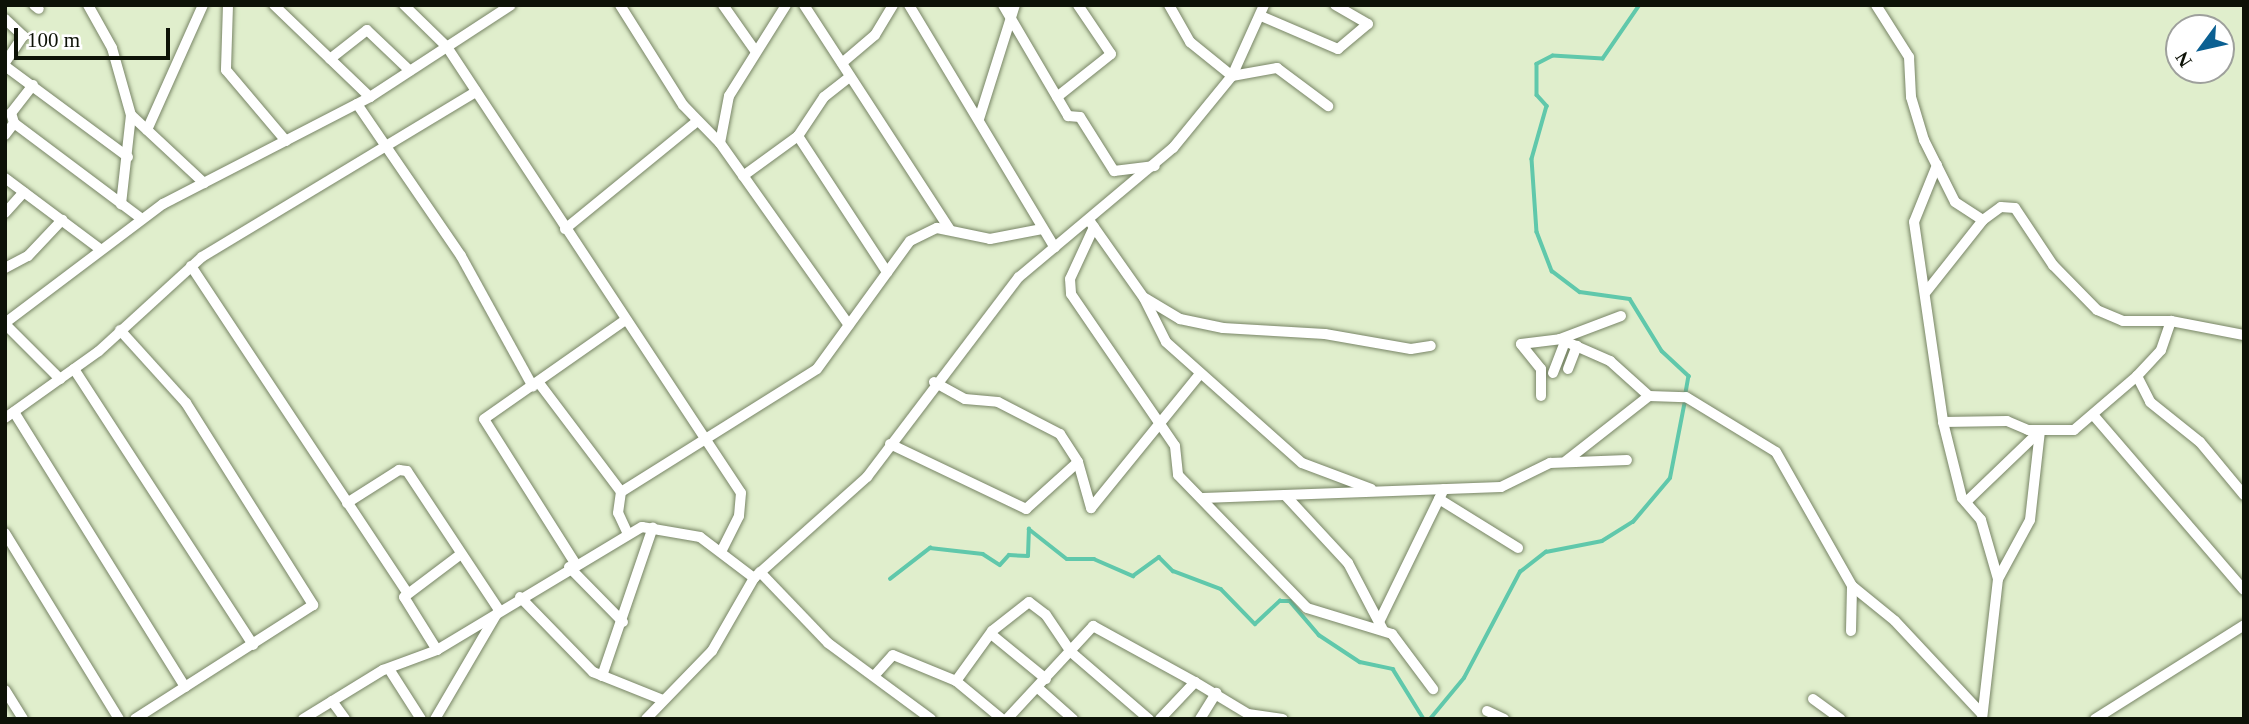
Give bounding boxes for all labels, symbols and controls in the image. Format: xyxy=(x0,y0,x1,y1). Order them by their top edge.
scale bar xyxy=(18,14,173,58)
north arrow xyxy=(2165,14,2235,84)
text: 100 m xyxy=(27,28,80,52)
text: N xyxy=(2171,48,2196,71)

